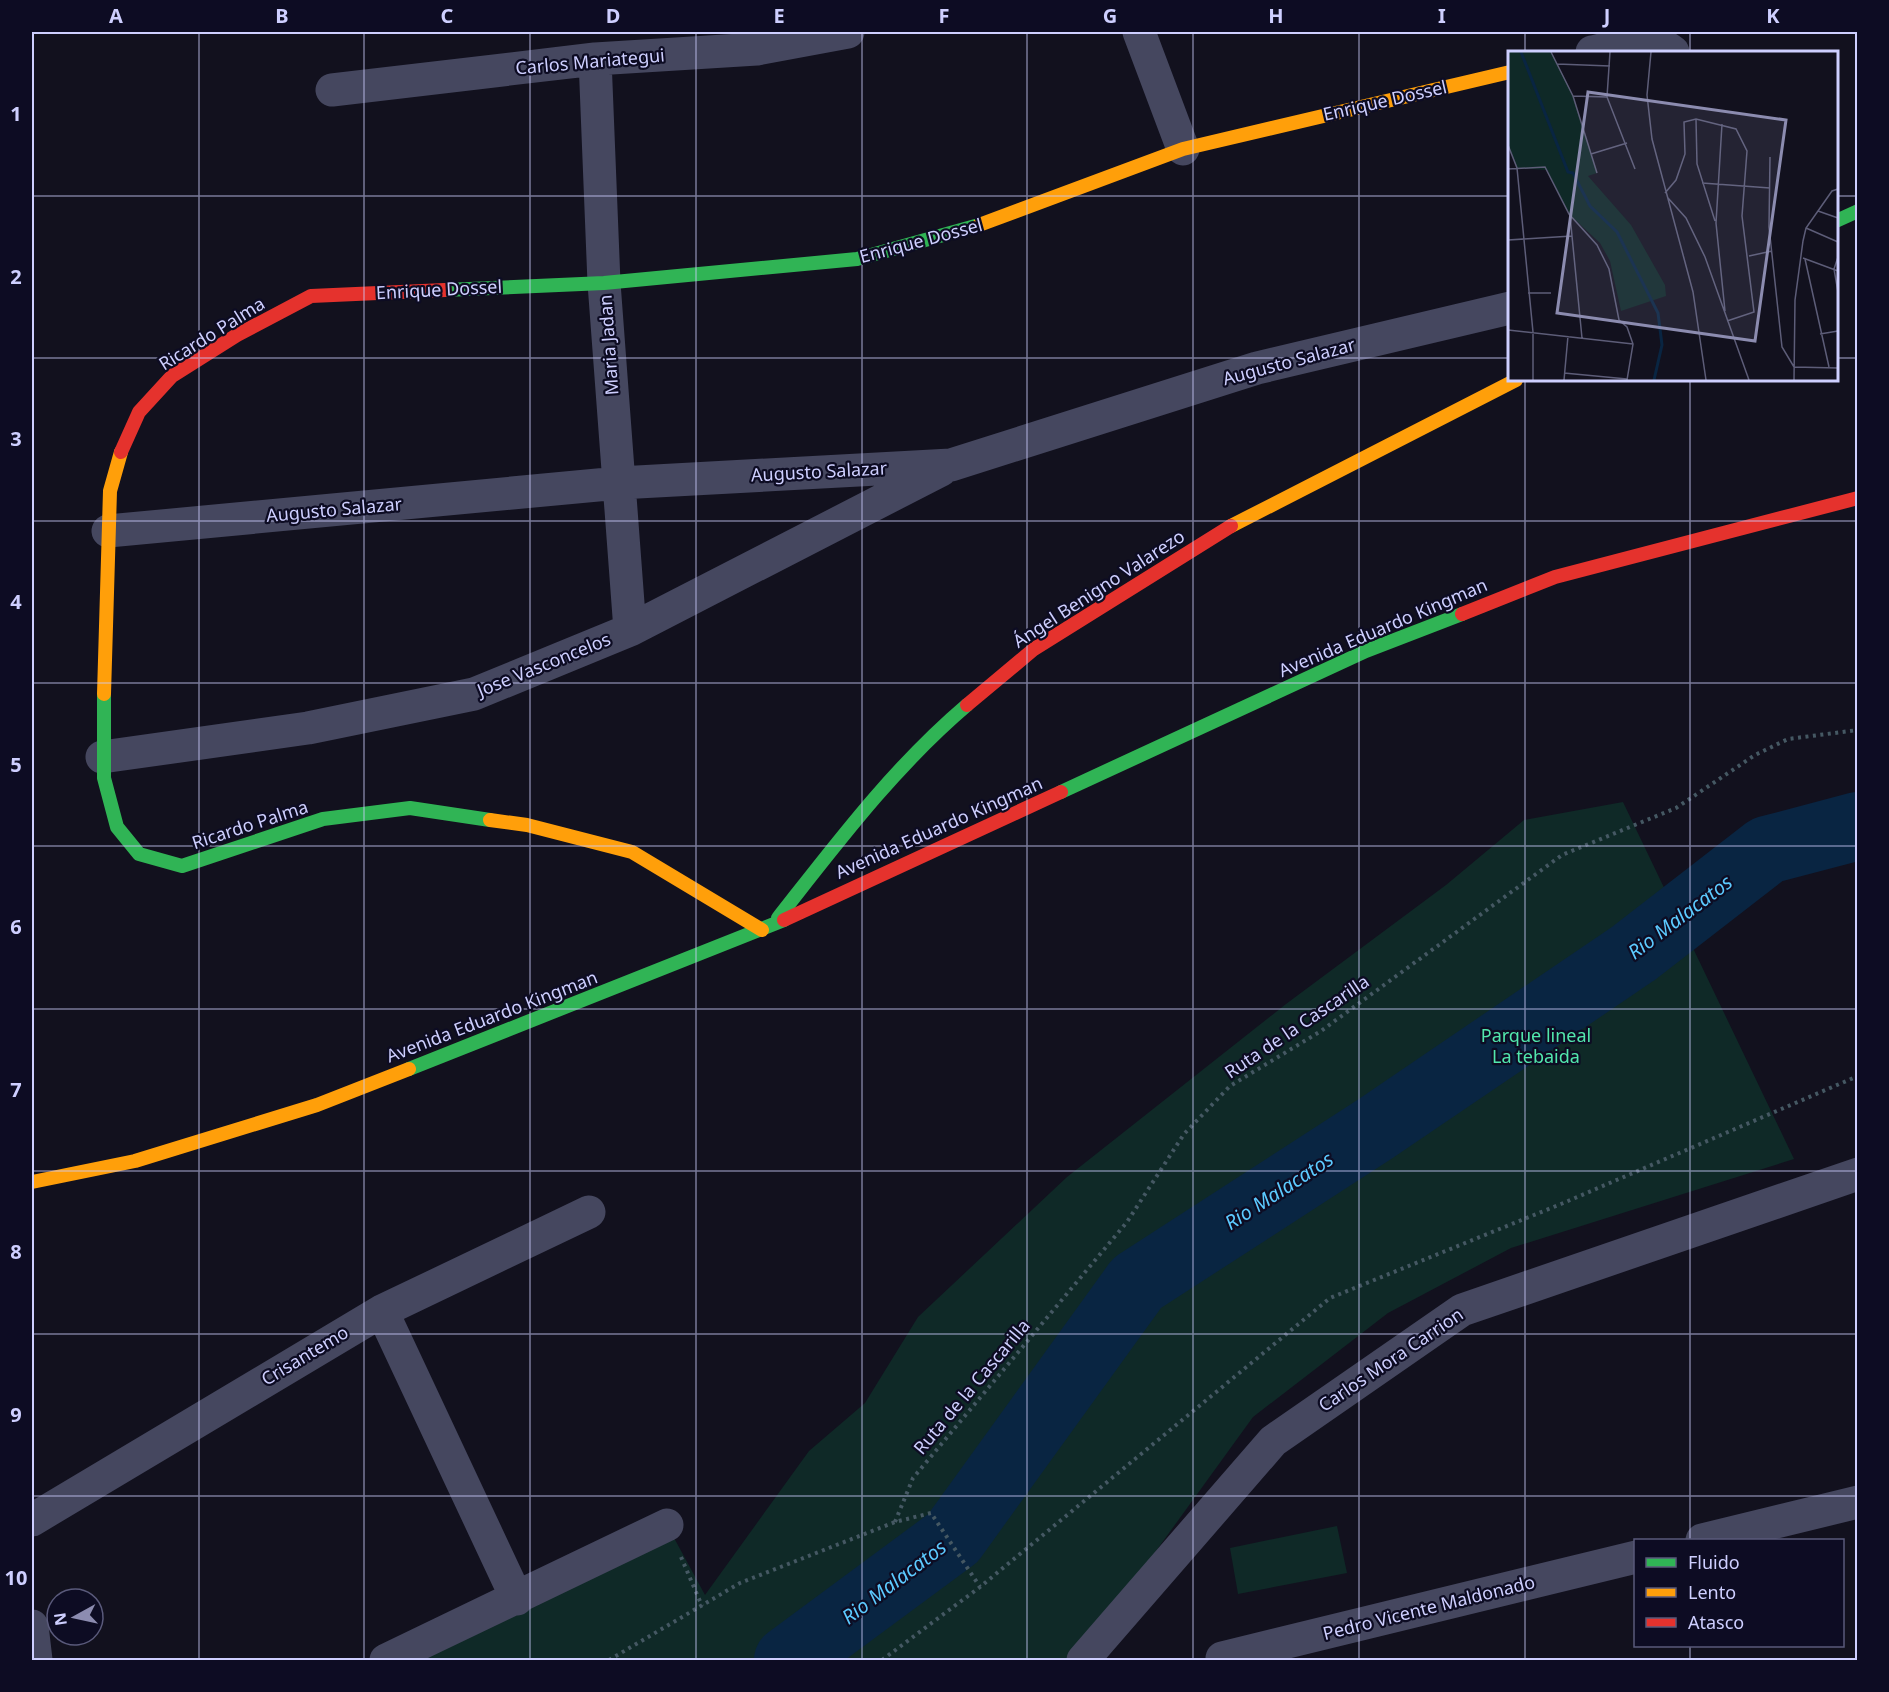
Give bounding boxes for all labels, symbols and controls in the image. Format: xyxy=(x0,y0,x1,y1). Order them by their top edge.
text: A xyxy=(109,2,123,29)
text: B xyxy=(275,2,289,29)
text: C xyxy=(441,2,454,29)
text: D xyxy=(606,2,620,29)
text: E xyxy=(773,2,785,29)
text: F xyxy=(939,2,949,29)
text: G xyxy=(1103,2,1117,29)
text: H xyxy=(1268,2,1284,29)
text: I xyxy=(1438,2,1446,29)
text: J xyxy=(1602,2,1610,29)
text: K xyxy=(1766,2,1780,29)
street label: Carlos Mariategui xyxy=(514,43,666,79)
inset map xyxy=(1508,51,1838,381)
street label: Enrique Dossel xyxy=(1321,74,1449,126)
text: 1 xyxy=(10,100,22,127)
street label: Enrique Dossel xyxy=(857,212,985,268)
text: 2 xyxy=(10,263,22,290)
street label: Enrique Dossel xyxy=(375,274,503,304)
street label: Ricardo Palma xyxy=(154,291,269,375)
street label: Maria Jadan xyxy=(593,294,623,396)
street label: Augusto Salazar xyxy=(1220,332,1358,390)
text: 3 xyxy=(10,425,22,452)
street label: Augusto Salazar xyxy=(750,455,888,487)
street label: Augusto Salazar xyxy=(265,491,403,527)
street label: Ángel Benigno Valarezo xyxy=(1008,524,1189,653)
street label: Avenida Eduardo Kingman xyxy=(1275,572,1491,682)
text: 4 xyxy=(10,588,22,615)
street label: Jose Vasconcelos xyxy=(471,626,614,703)
text: 5 xyxy=(10,751,22,778)
street label: Avenida Eduardo Kingman xyxy=(831,770,1046,884)
street label: Ricardo Palma xyxy=(189,794,311,854)
water label: Rio Malacatos xyxy=(1622,868,1738,965)
text: 6 xyxy=(10,913,22,940)
street label: Avenida Eduardo Kingman xyxy=(383,965,601,1067)
street label: Ruta de la Cascarilla xyxy=(1220,969,1373,1083)
park label: Parque lineal La tebaida xyxy=(1481,1023,1591,1068)
text: 7 xyxy=(10,1076,22,1103)
water label: Rio Malacatos xyxy=(1219,1145,1339,1236)
text: 8 xyxy=(10,1238,22,1265)
street label: Carlos Mora Carrion xyxy=(1313,1302,1468,1417)
street label: Ruta de la Cascarilla xyxy=(908,1314,1035,1459)
street label: Crisantemo xyxy=(256,1320,353,1391)
text: 9 xyxy=(10,1401,22,1428)
water label: Rio Malacatos xyxy=(836,1533,952,1630)
legend xyxy=(1634,1539,1844,1647)
text: Fluido xyxy=(1688,1550,1740,1574)
text: 10 xyxy=(5,1564,27,1591)
street label: Pedro Vicente Maldonado xyxy=(1320,1569,1537,1645)
text: Lento xyxy=(1688,1580,1736,1604)
north arrow xyxy=(45,1587,105,1647)
text: Atasco xyxy=(1688,1610,1744,1634)
text: N xyxy=(48,1611,72,1627)

